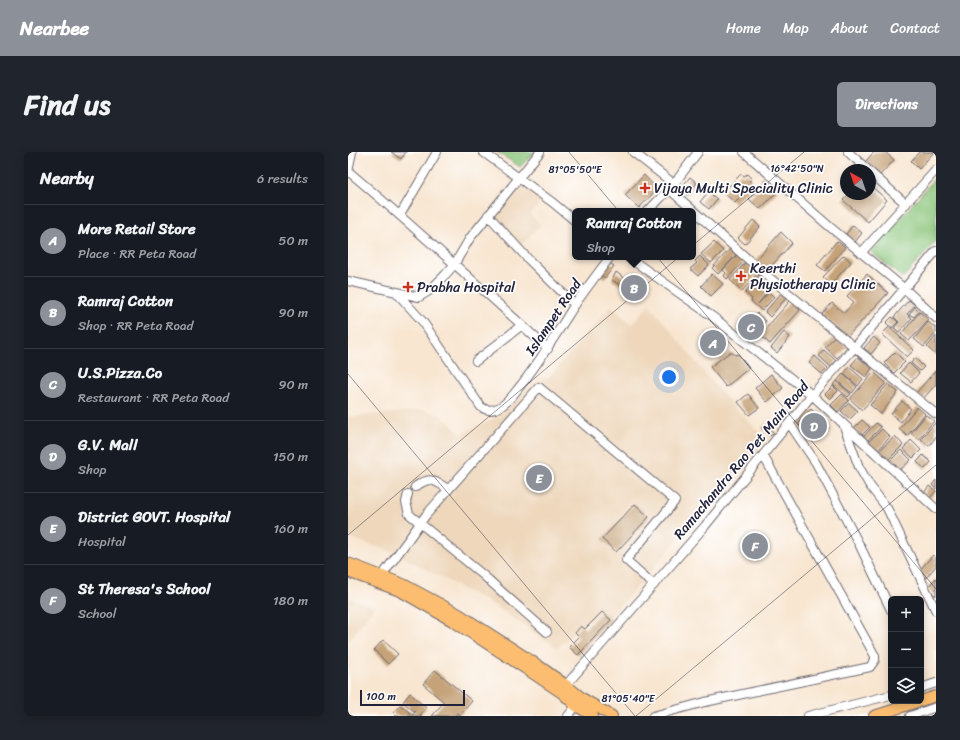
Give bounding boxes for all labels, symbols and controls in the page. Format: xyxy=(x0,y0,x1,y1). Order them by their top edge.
text: Nearbee xyxy=(20,12,89,45)
text: Home xyxy=(726,16,761,41)
text: Map xyxy=(783,16,809,41)
text: About xyxy=(831,16,868,41)
text: Contact xyxy=(890,16,940,41)
text: Find us xyxy=(24,80,111,129)
button: Directions xyxy=(837,82,936,127)
text: 16°42'50"N xyxy=(770,160,824,178)
text: 81°05'50"E xyxy=(549,161,603,179)
text: Nearby xyxy=(40,163,94,193)
north arrow xyxy=(840,164,876,200)
text: 6 results xyxy=(257,167,308,190)
place label: Vijaya Multi Speciality Clinic xyxy=(654,176,833,201)
marker: Vijaya Multi Speciality Clinic xyxy=(639,182,651,194)
popup xyxy=(572,208,696,260)
text: Ramraj Cotton xyxy=(587,210,682,236)
text: More Retail Store xyxy=(78,216,196,242)
text: A xyxy=(49,229,57,252)
text: 50 m xyxy=(278,229,308,252)
text: Shop xyxy=(587,236,615,259)
text: Place · RR Peta Road xyxy=(78,242,196,265)
place label: Keerthi Physiotherapy Clinic xyxy=(750,256,876,297)
marker: Keerthi Physiotherapy Clinic xyxy=(735,270,747,282)
street label: Islampet Road xyxy=(518,272,589,362)
pin: B xyxy=(621,273,647,303)
place label: Prabha Hospital xyxy=(417,275,516,300)
marker: Prabha Hospital xyxy=(402,281,414,293)
text: Ramraj Cotton xyxy=(78,288,173,314)
text: B xyxy=(49,301,57,324)
text: 90 m xyxy=(278,301,308,324)
pin: C xyxy=(738,312,764,342)
text: Shop · RR Peta Road xyxy=(78,314,193,337)
pin: A xyxy=(700,328,726,358)
text: U.S.Pizza.Co xyxy=(78,360,162,386)
your location xyxy=(659,367,679,387)
text: C xyxy=(49,373,57,396)
text: 90 m xyxy=(278,373,308,396)
street label: Ramachandra Rao Pet Main Road xyxy=(667,374,816,545)
text: Restaurant · RR Peta Road xyxy=(78,386,229,409)
pin: D xyxy=(801,411,827,441)
text: G.V. Mall xyxy=(78,432,137,458)
text: D xyxy=(49,445,57,468)
text: 150 m xyxy=(273,445,308,468)
text: Shop xyxy=(78,458,106,481)
pin: E xyxy=(526,463,552,493)
text: District GOVT. Hospital xyxy=(78,504,230,530)
text: E xyxy=(49,517,57,540)
text: 160 m xyxy=(273,517,308,540)
text: Hospital xyxy=(78,530,126,553)
pin: F xyxy=(742,531,768,561)
text: St Theresa's School xyxy=(78,576,210,602)
text: F xyxy=(49,589,57,612)
text: 180 m xyxy=(273,589,308,612)
map controls xyxy=(888,596,924,704)
button: + xyxy=(888,596,924,632)
text: School xyxy=(78,602,116,625)
button: − xyxy=(888,632,924,668)
button: layers xyxy=(888,668,924,704)
text: 100 m xyxy=(366,687,396,706)
scale bar xyxy=(360,688,465,707)
text: 81°05'40"E xyxy=(601,690,656,708)

